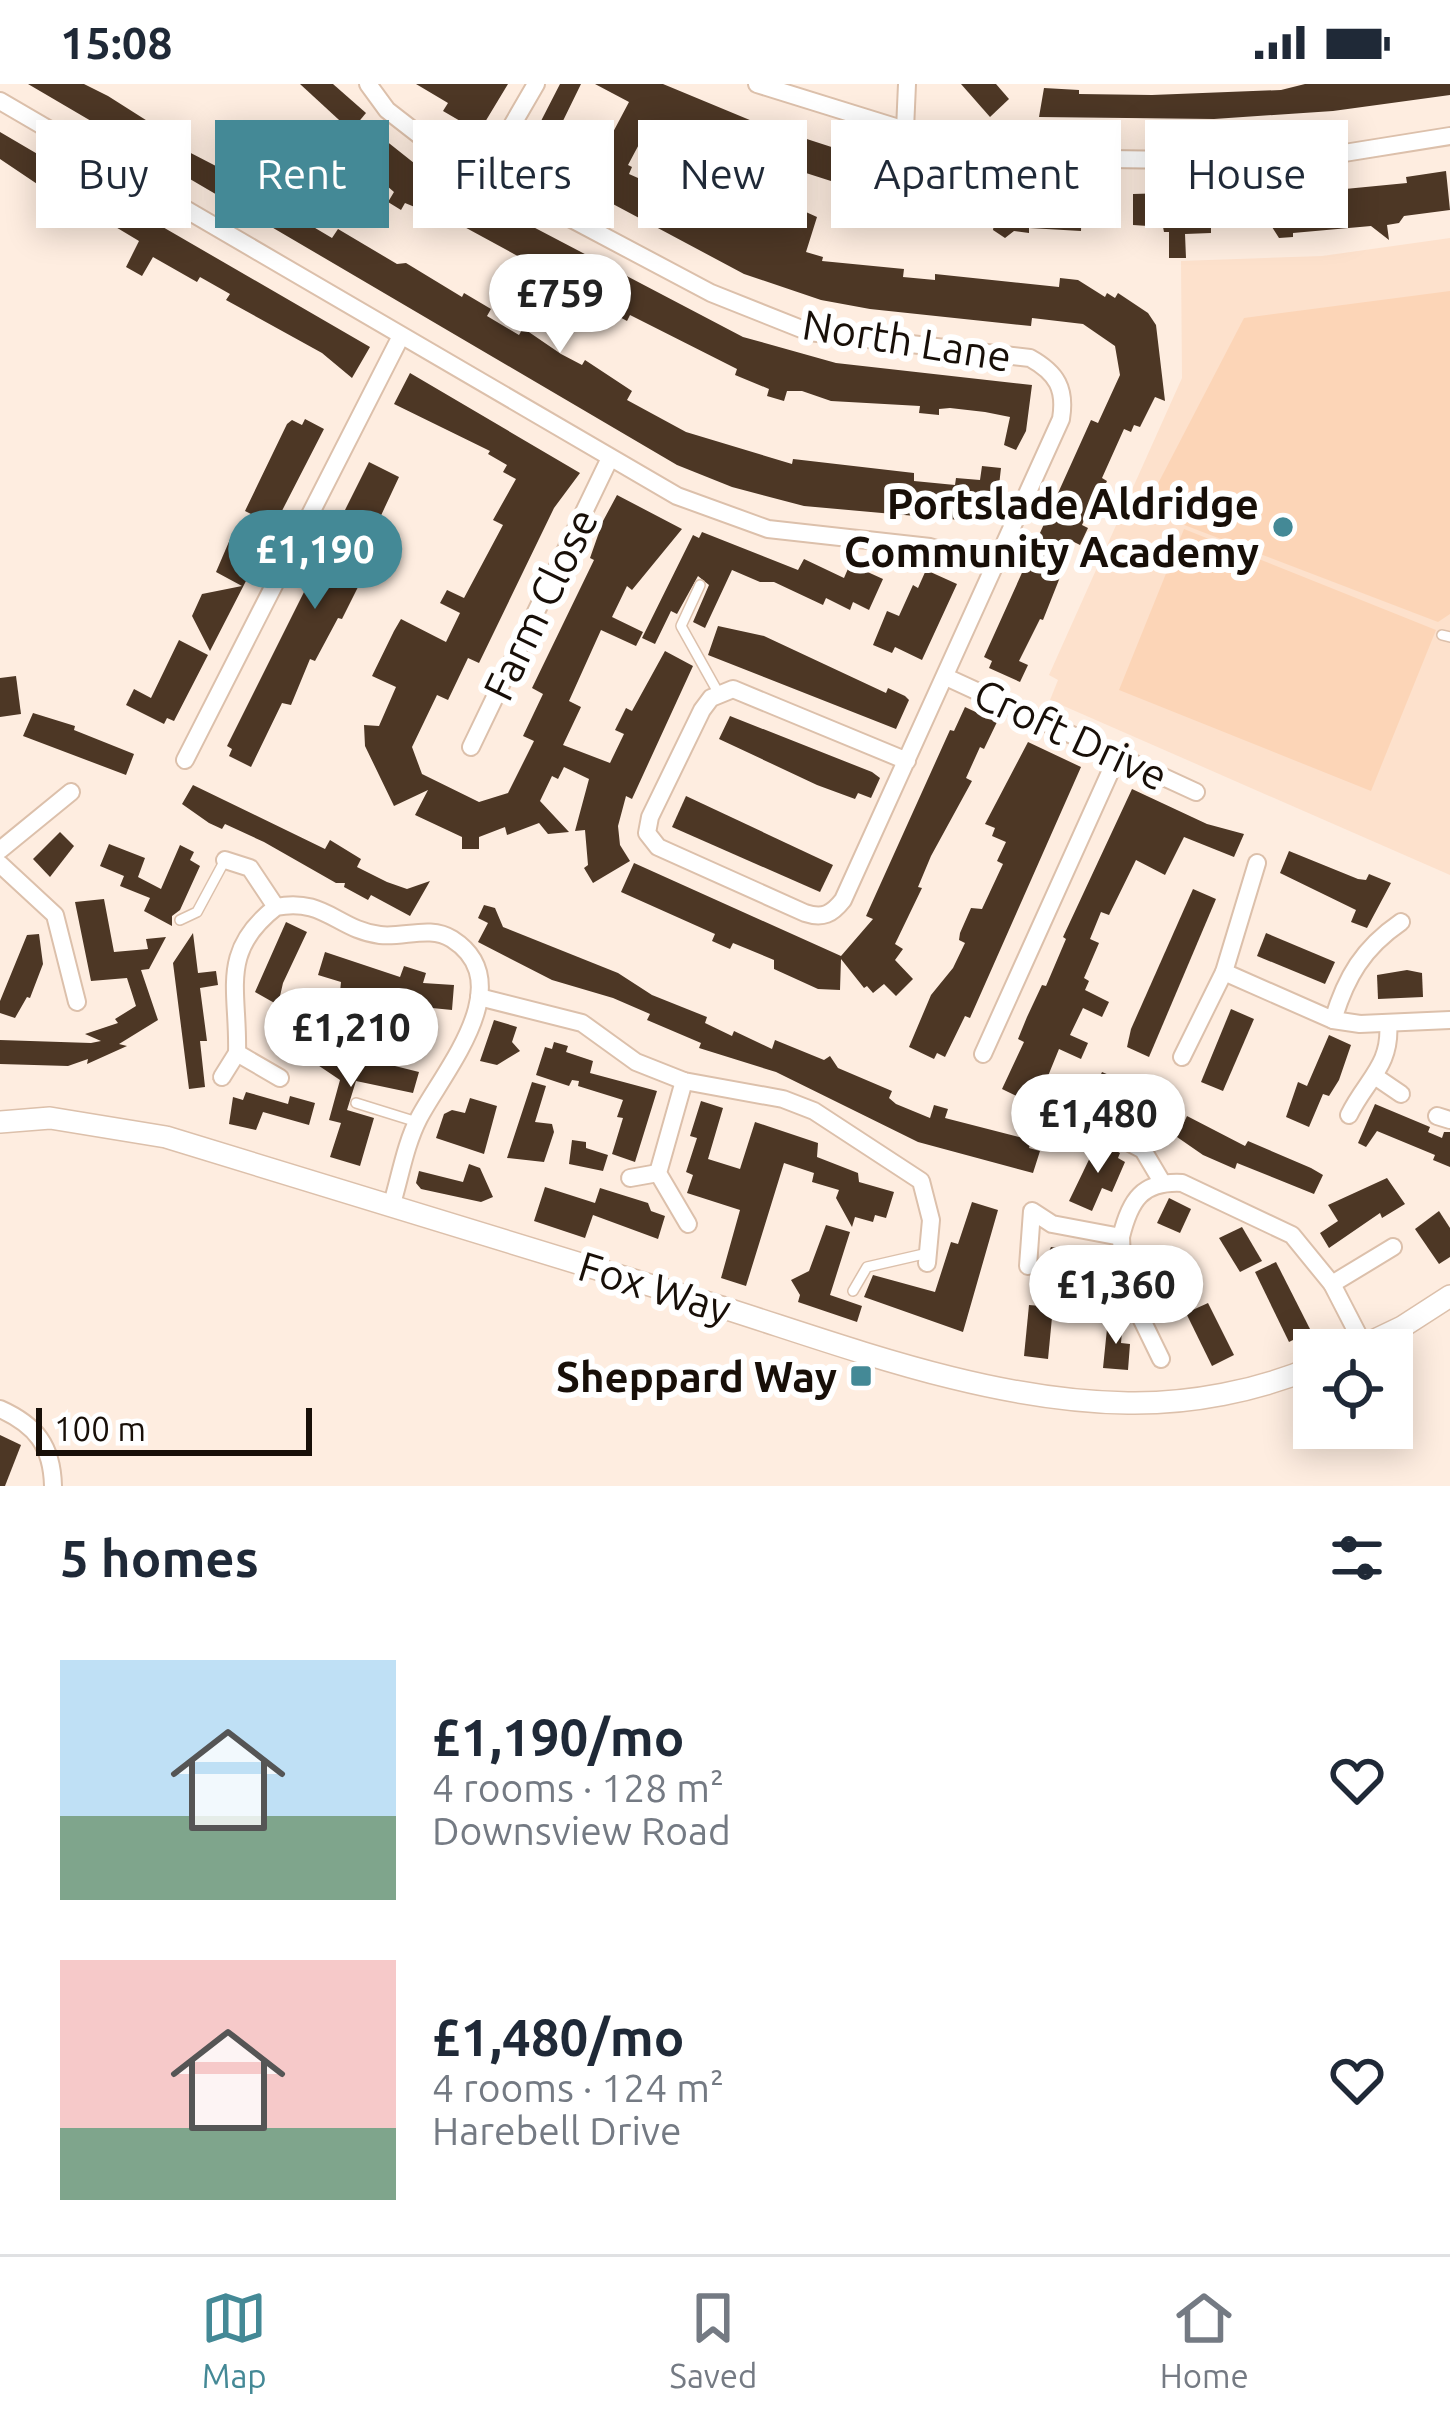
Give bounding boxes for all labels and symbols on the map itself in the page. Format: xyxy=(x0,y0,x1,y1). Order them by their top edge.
pin: £759 xyxy=(489,254,631,356)
street label: North Lane xyxy=(799,300,1015,380)
place label: Portslade Aldridge Community Academy xyxy=(844,480,1259,575)
street label: Farm Close xyxy=(474,501,606,707)
pin: £1,190 xyxy=(217,510,413,612)
marker: Portslade Aldridge Community Academy xyxy=(1270,514,1296,540)
street label: Croft Drive xyxy=(967,669,1175,799)
pin: £1,210 xyxy=(253,988,449,1090)
pin: £1,480 xyxy=(1000,1074,1196,1176)
street label: Fox Way xyxy=(573,1242,737,1332)
pin: £1,360 xyxy=(1018,1245,1214,1347)
place label: Sheppard Way xyxy=(556,1353,837,1400)
marker: Sheppard Way xyxy=(848,1363,874,1389)
scale bar xyxy=(36,1402,312,1455)

